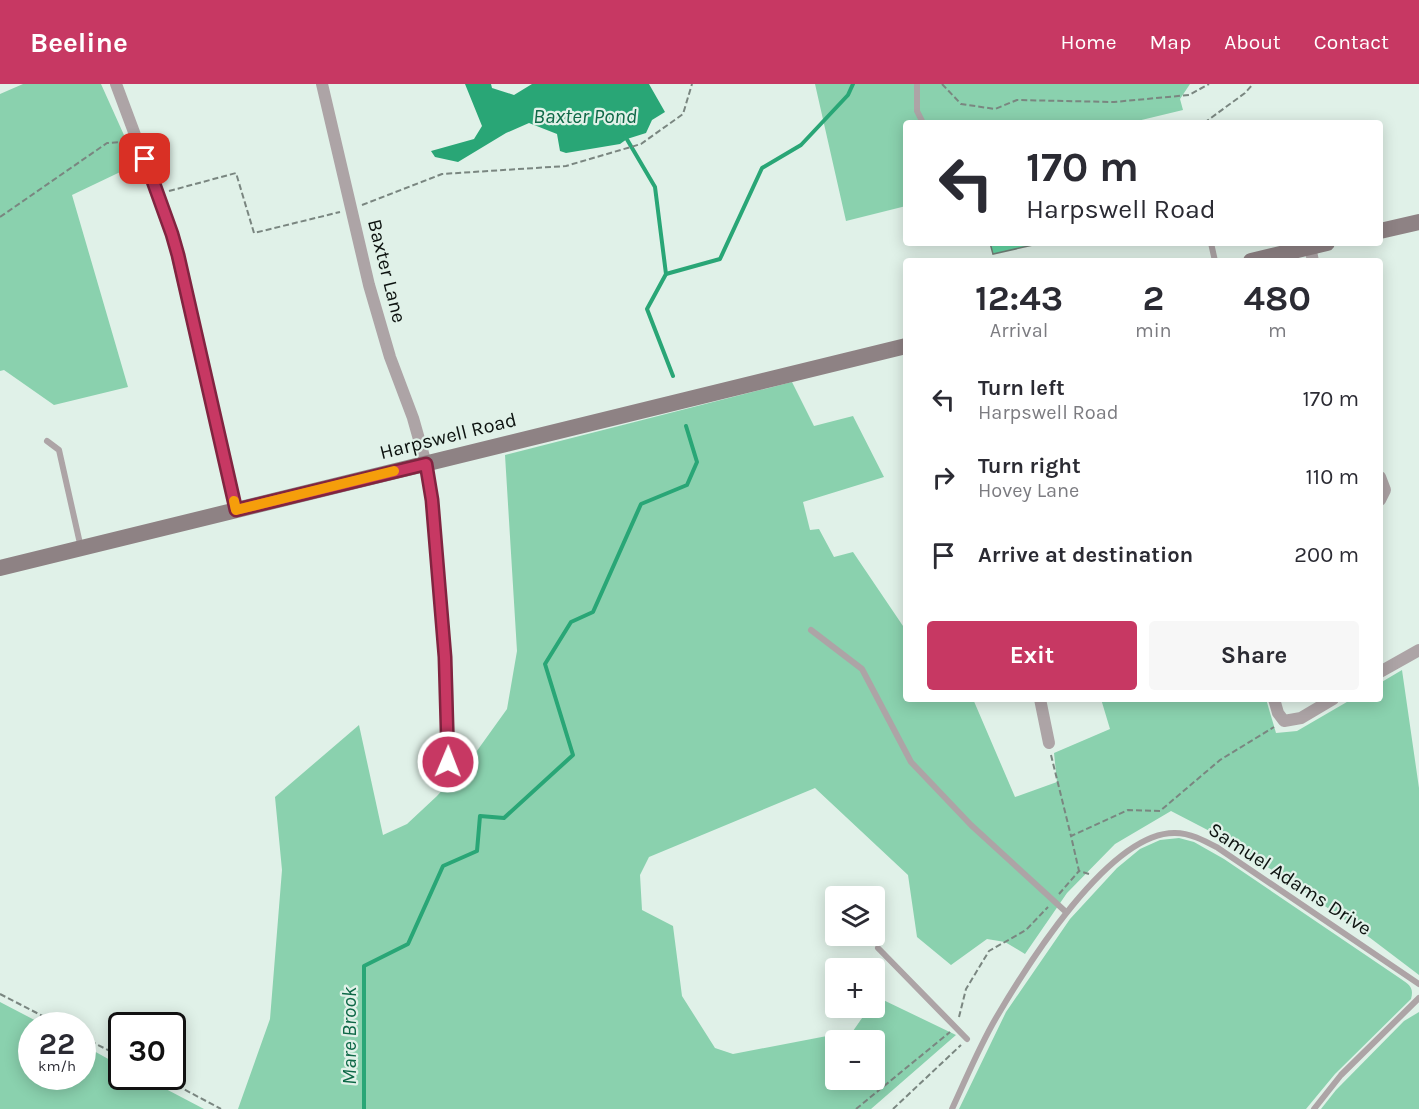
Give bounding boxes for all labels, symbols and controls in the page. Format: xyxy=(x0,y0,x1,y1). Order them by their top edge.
text: Beeline xyxy=(30,26,128,59)
text: Home xyxy=(1061,30,1117,54)
text: Map xyxy=(1150,30,1191,54)
text: About xyxy=(1224,30,1281,54)
text: Contact xyxy=(1314,30,1389,54)
water label: Baxter Pond xyxy=(533,104,637,128)
pin xyxy=(119,133,170,184)
icon: arrive xyxy=(128,142,161,175)
text: 170 m xyxy=(1026,142,1139,192)
icon: left xyxy=(927,144,1005,222)
text: Harpswell Road xyxy=(1026,193,1216,225)
street label: Baxter Lane xyxy=(363,217,411,325)
text: 12:43 xyxy=(975,277,1063,319)
text: 2 xyxy=(1142,277,1164,319)
text: 480 xyxy=(1244,277,1311,319)
text: Arrival xyxy=(990,319,1048,342)
text: min xyxy=(1135,319,1172,342)
text: m xyxy=(1268,319,1287,342)
text: Turn left xyxy=(978,375,1065,401)
icon: left xyxy=(927,383,960,416)
text: 170 m xyxy=(1303,386,1359,412)
text: Harpswell Road xyxy=(978,401,1119,424)
street label: Harpswell Road xyxy=(377,408,519,464)
text: Turn right xyxy=(978,453,1081,479)
icon: right xyxy=(927,461,960,494)
text: 110 m xyxy=(1306,464,1359,490)
text: Hovey Lane xyxy=(978,479,1079,502)
icon: arrive xyxy=(927,539,960,572)
text: Arrive at destination xyxy=(978,542,1193,568)
text: 200 m xyxy=(1294,542,1359,568)
button: Exit xyxy=(927,621,1137,690)
button: Share xyxy=(1149,621,1359,690)
position arrow xyxy=(416,730,480,794)
street label: Samuel Adams Drive xyxy=(1204,818,1376,940)
map controls xyxy=(825,886,885,1090)
button: layers xyxy=(825,886,885,946)
button: + xyxy=(825,958,885,1018)
water label: Mare Brook xyxy=(337,987,361,1085)
speed limit sign: 30 xyxy=(108,1012,186,1090)
text: 22 xyxy=(39,1026,75,1062)
button: − xyxy=(825,1030,885,1090)
text: km/h xyxy=(38,1057,76,1075)

